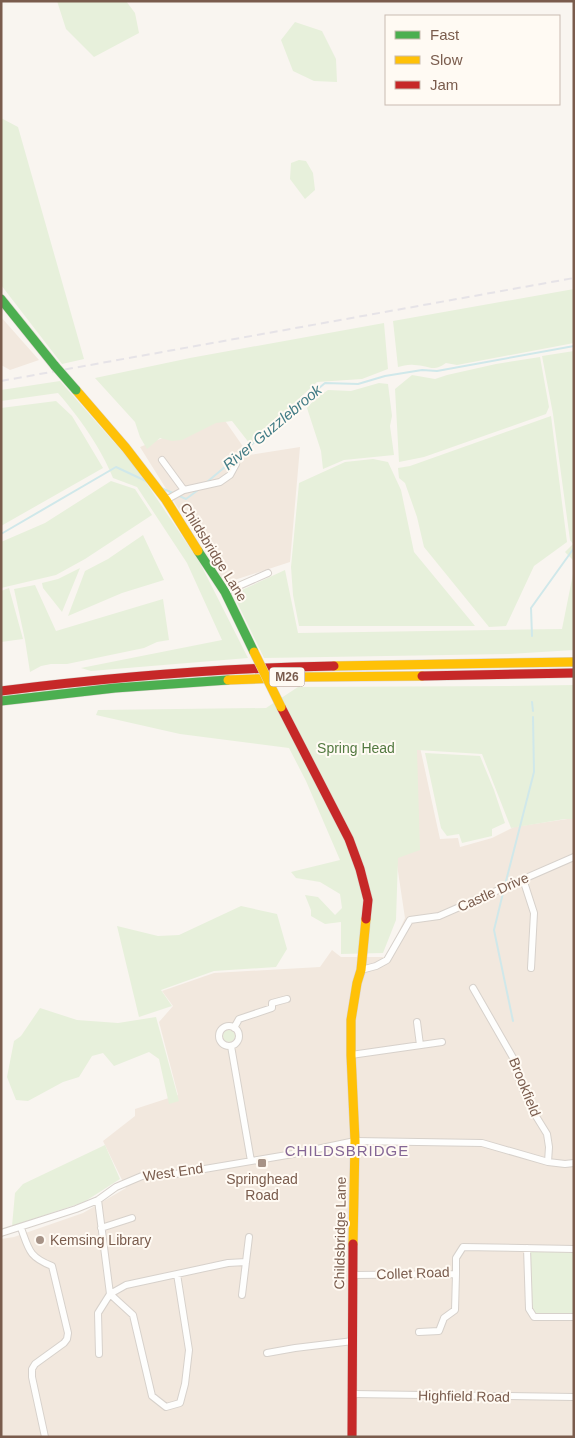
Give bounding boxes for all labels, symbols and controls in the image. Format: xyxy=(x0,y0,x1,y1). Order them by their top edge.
legend xyxy=(385,15,560,105)
text: Fast xyxy=(430,26,460,43)
text: Slow xyxy=(430,51,463,68)
text: Jam xyxy=(430,76,458,93)
water label: River Guzzlebrook xyxy=(219,380,326,473)
street label: Childsbridge Lane xyxy=(177,500,251,604)
road number: M26 xyxy=(270,668,304,686)
park label: Spring Head xyxy=(317,740,395,756)
street label: Castle Drive xyxy=(455,869,531,915)
street label: Brookfield xyxy=(506,1055,544,1119)
district label: CHILDSBRIDGE xyxy=(285,1142,409,1159)
marker: Springhead Road xyxy=(256,1157,268,1169)
street label: West End xyxy=(142,1160,204,1184)
place label: Springhead Road xyxy=(226,1171,298,1203)
street label: Childsbridge Lane xyxy=(331,1176,349,1290)
place label: Kemsing Library xyxy=(50,1232,151,1248)
marker: Kemsing Library xyxy=(34,1234,46,1246)
street label: Collet Road xyxy=(376,1264,450,1282)
street label: Highfield Road xyxy=(418,1387,510,1405)

